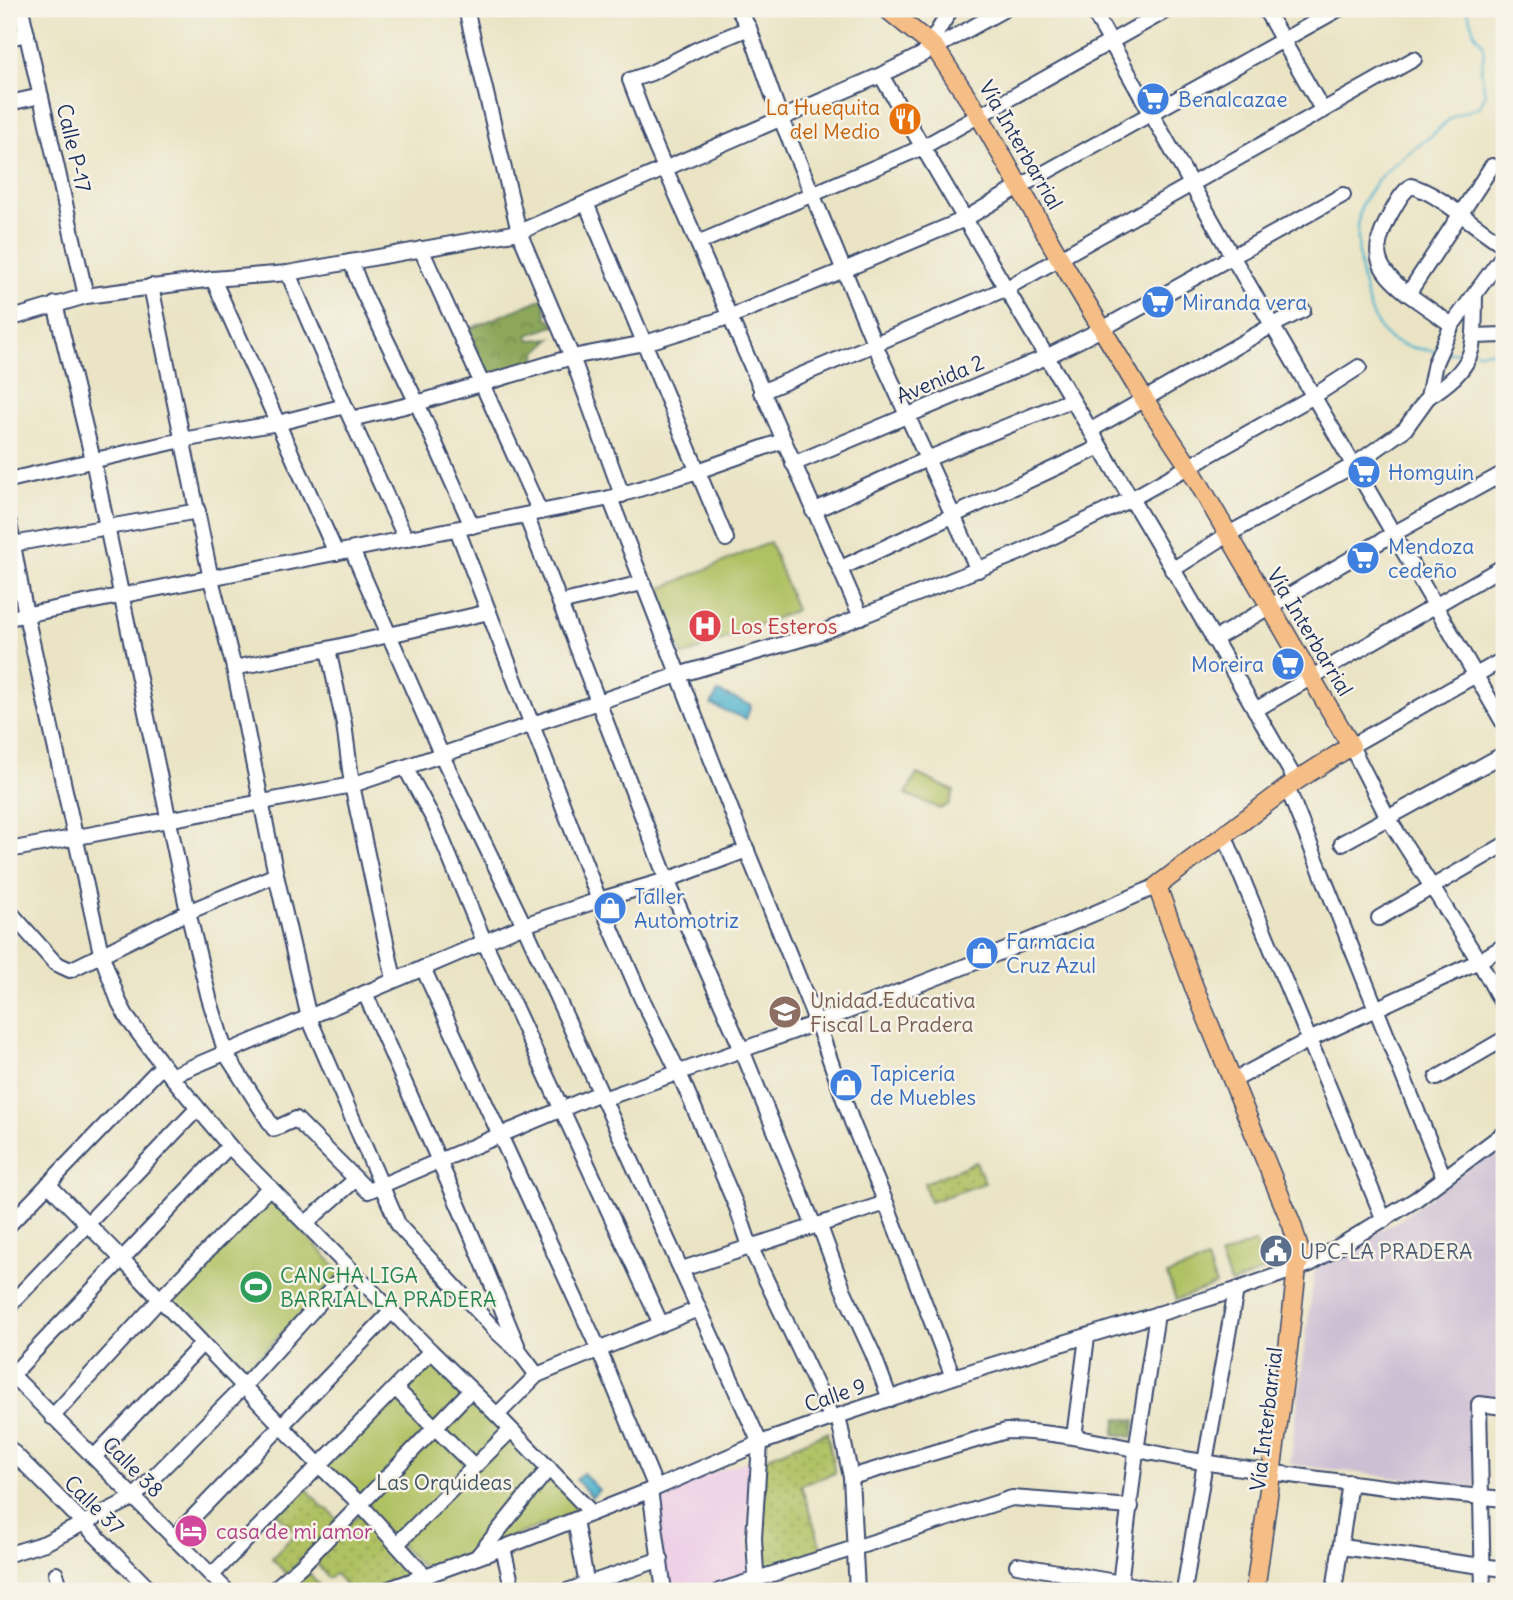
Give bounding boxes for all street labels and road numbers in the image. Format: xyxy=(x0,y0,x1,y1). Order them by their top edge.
street label: Vía Interbarrial xyxy=(973,76,1069,214)
street label: Calle P-17 xyxy=(51,101,97,195)
street label: Avenida 2 xyxy=(892,348,988,410)
street label: Vía Interbarrial xyxy=(1261,563,1359,701)
street label: Vía Interbarrial xyxy=(1244,1346,1288,1492)
street label: Calle 9 xyxy=(801,1372,869,1418)
street label: Calle 38 xyxy=(97,1431,169,1503)
street label: Calle 37 xyxy=(58,1469,130,1541)

